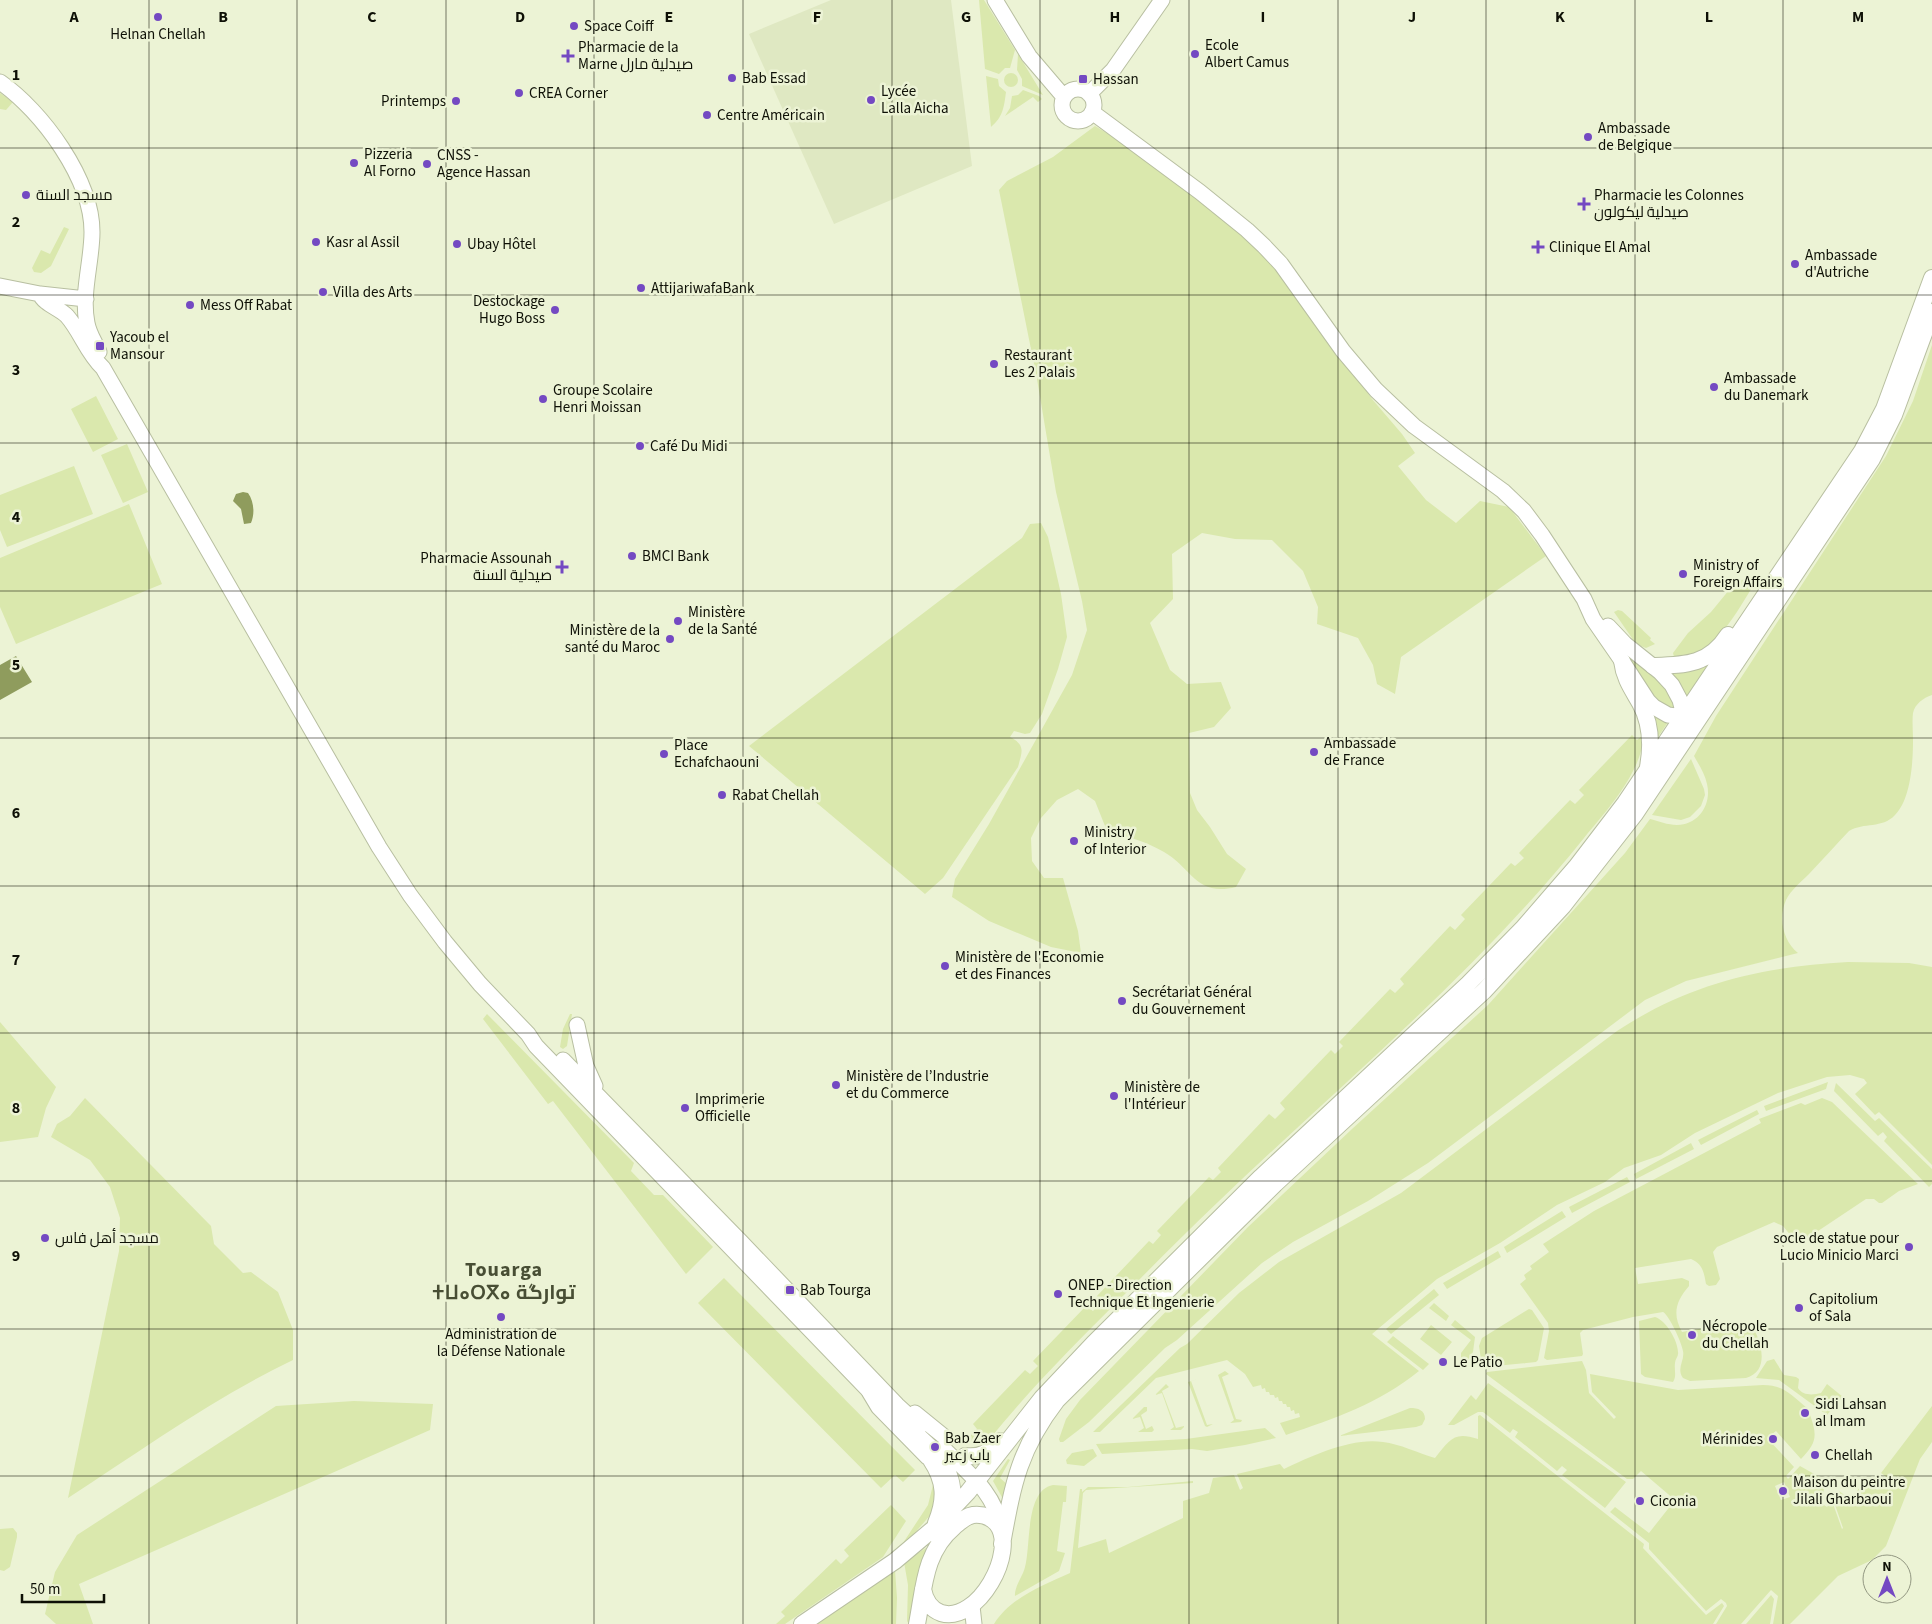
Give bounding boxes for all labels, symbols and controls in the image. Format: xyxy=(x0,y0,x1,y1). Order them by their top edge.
text: A xyxy=(68,6,79,28)
text: B xyxy=(218,6,228,28)
text: C xyxy=(367,6,377,28)
text: D xyxy=(515,6,525,28)
text: E xyxy=(665,6,673,28)
text: F xyxy=(813,6,821,28)
text: G xyxy=(961,6,971,28)
text: H xyxy=(1110,6,1120,28)
text: I xyxy=(1261,6,1265,28)
text: J xyxy=(1408,6,1416,28)
text: K xyxy=(1555,6,1565,28)
text: L xyxy=(1705,6,1713,28)
text: M xyxy=(1852,6,1864,28)
marker: Helnan Chellah xyxy=(152,11,164,23)
place label: Space Coiff xyxy=(584,16,655,37)
marker: Space Coiff xyxy=(568,20,580,32)
place label: Helnan Chellah xyxy=(110,24,206,45)
place label: Ecole Albert Camus xyxy=(1205,35,1289,73)
place label: Pharmacie de la Marne صيدلية مارل xyxy=(578,37,693,75)
marker: Ecole Albert Camus xyxy=(1189,48,1201,60)
marker: Pharmacie de la Marne صيدلية مارل xyxy=(562,50,574,62)
text: 1 xyxy=(12,64,20,86)
place label: Bab Essad xyxy=(742,68,806,89)
place label: Hassan xyxy=(1093,69,1139,90)
marker: Bab Essad xyxy=(726,72,738,84)
marker: Hassan xyxy=(1077,73,1089,85)
place label: Lycée Lalla Aicha xyxy=(881,81,948,119)
place label: CREA Corner xyxy=(529,83,609,104)
marker: CREA Corner xyxy=(513,87,525,99)
place label: Printemps xyxy=(381,91,446,112)
marker: Lycée Lalla Aicha xyxy=(865,94,877,106)
marker: Printemps xyxy=(450,95,462,107)
place label: Centre Américain xyxy=(717,105,825,126)
marker: Centre Américain xyxy=(701,109,713,121)
place label: Ambassade de Belgique xyxy=(1598,118,1672,156)
marker: Ambassade de Belgique xyxy=(1582,131,1594,143)
place label: Pizzeria Al Forno xyxy=(364,144,416,182)
place label: CNSS - Agence Hassan xyxy=(437,145,531,183)
marker: Pizzeria Al Forno xyxy=(348,157,360,169)
marker: CNSS - Agence Hassan xyxy=(421,158,433,170)
place label: مسجد السنة xyxy=(36,185,113,206)
place label: Pharmacie les Colonnes صيدلية ليكولون xyxy=(1594,185,1744,223)
marker: مسجد السنة xyxy=(20,189,32,201)
marker: Pharmacie les Colonnes صيدلية ليكولون xyxy=(1578,198,1590,210)
text: 2 xyxy=(12,211,20,233)
place label: Kasr al Assil xyxy=(326,232,400,253)
place label: Ubay Hôtel xyxy=(467,234,536,255)
marker: Kasr al Assil xyxy=(310,236,322,248)
place label: Clinique El Amal xyxy=(1549,237,1651,258)
marker: Ubay Hôtel xyxy=(451,238,463,250)
marker: Clinique El Amal xyxy=(1531,240,1545,254)
place label: Ambassade d'Autriche xyxy=(1805,245,1877,283)
marker: Ambassade d'Autriche xyxy=(1789,258,1801,270)
place label: AttijariwafaBank xyxy=(651,278,755,299)
place label: Villa des Arts xyxy=(333,282,412,303)
marker: AttijariwafaBank xyxy=(635,282,647,294)
marker: Villa des Arts xyxy=(317,286,329,298)
place label: Destockage Hugo Boss xyxy=(473,291,545,329)
place label: Mess Off Rabat xyxy=(200,295,292,316)
marker: Mess Off Rabat xyxy=(184,299,196,311)
marker: Destockage Hugo Boss xyxy=(549,304,561,316)
place label: Yacoub el Mansour xyxy=(109,327,169,365)
marker: Yacoub el Mansour xyxy=(94,340,106,352)
place label: Restaurant Les 2 Palais xyxy=(1004,345,1075,383)
marker: Restaurant Les 2 Palais xyxy=(988,358,1000,370)
text: 3 xyxy=(12,359,20,381)
place label: Ambassade du Danemark xyxy=(1724,368,1809,406)
place label: Groupe Scolaire Henri Moissan xyxy=(553,380,653,418)
marker: Ambassade du Danemark xyxy=(1708,381,1720,393)
marker: Groupe Scolaire Henri Moissan xyxy=(537,393,549,405)
place label: Café Du Midi xyxy=(650,436,728,457)
marker: Café Du Midi xyxy=(634,440,646,452)
text: 4 xyxy=(12,506,21,528)
place label: BMCI Bank xyxy=(642,546,710,567)
place label: Pharmacie Assounah صيدلية السنة xyxy=(420,548,552,586)
marker: BMCI Bank xyxy=(626,550,638,562)
place label: Ministry of Foreign Affairs xyxy=(1693,555,1782,593)
marker: Pharmacie Assounah صيدلية السنة xyxy=(556,561,568,573)
marker: Ministry of Foreign Affairs xyxy=(1677,568,1689,580)
place label: Ministère de la Santé xyxy=(688,602,757,640)
marker: Ministère de la Santé xyxy=(672,615,684,627)
place label: Ministère de la santé du Maroc xyxy=(565,620,660,658)
marker: Ministère de la santé du Maroc xyxy=(664,633,676,645)
text: 5 xyxy=(12,654,20,676)
place label: Ambassade de France xyxy=(1324,733,1396,771)
place label: Place Echafchaouni xyxy=(674,735,759,773)
marker: Ambassade de France xyxy=(1308,746,1320,758)
marker: Place Echafchaouni xyxy=(658,748,670,760)
place label: Rabat Chellah xyxy=(732,785,819,806)
marker: Rabat Chellah xyxy=(716,789,728,801)
text: 6 xyxy=(12,802,20,824)
place label: Ministry of Interior xyxy=(1084,822,1147,860)
marker: Ministry of Interior xyxy=(1068,835,1080,847)
place label: Ministère de l'Economie et des Finances xyxy=(955,947,1104,985)
text: 7 xyxy=(12,949,20,971)
marker: Ministère de l'Economie et des Finances xyxy=(939,960,951,972)
place label: Secrétariat Général du Gouvernement xyxy=(1132,982,1252,1020)
marker: Secrétariat Général du Gouvernement xyxy=(1116,995,1128,1007)
place label: Ministère de l’Industrie et du Commerce xyxy=(846,1066,989,1104)
place label: Ministère de l'Intérieur xyxy=(1124,1077,1200,1115)
marker: Ministère de l’Industrie et du Commerce xyxy=(830,1079,842,1091)
place label: Imprimerie Officielle xyxy=(695,1089,765,1127)
marker: Ministère de l'Intérieur xyxy=(1108,1090,1120,1102)
text: 8 xyxy=(12,1097,20,1119)
marker: Imprimerie Officielle xyxy=(679,1102,691,1114)
place label: مسجد أهل فاس xyxy=(55,1228,159,1249)
place label: socle de statue pour Lucio Minicio Marci xyxy=(1773,1228,1900,1266)
marker: مسجد أهل فاس xyxy=(39,1232,51,1244)
marker: socle de statue pour Lucio Minicio Marci xyxy=(1903,1241,1915,1253)
text: 9 xyxy=(12,1245,20,1267)
district label: Touarga ⵜⵡⴰⵔⴳⴰ توارگة xyxy=(433,1256,576,1307)
place label: ONEP - Direction Technique Et Ingenierie xyxy=(1068,1275,1215,1313)
place label: Bab Tourga xyxy=(800,1280,871,1301)
marker: Bab Tourga xyxy=(784,1284,796,1296)
marker: ONEP - Direction Technique Et Ingenierie xyxy=(1052,1288,1064,1300)
place label: Capitolium of Sala xyxy=(1809,1289,1878,1327)
marker: Capitolium of Sala xyxy=(1793,1302,1805,1314)
marker: Administration de la Défense Nationale xyxy=(495,1311,507,1323)
place label: Nécropole du Chellah xyxy=(1702,1316,1769,1354)
place label: Administration de la Défense Nationale xyxy=(437,1324,565,1362)
marker: Nécropole du Chellah xyxy=(1686,1329,1698,1341)
place label: Le Patio xyxy=(1453,1352,1503,1373)
marker: Le Patio xyxy=(1437,1356,1449,1368)
place label: Sidi Lahsan al Imam xyxy=(1815,1394,1887,1432)
marker: Sidi Lahsan al Imam xyxy=(1799,1407,1811,1419)
place label: Bab Zaer باب زعير xyxy=(944,1428,1002,1466)
place label: Mérinides xyxy=(1702,1429,1763,1450)
marker: Mérinides xyxy=(1767,1433,1779,1445)
marker: Bab Zaer باب زعير xyxy=(929,1441,941,1453)
place label: Chellah xyxy=(1825,1445,1873,1466)
marker: Chellah xyxy=(1809,1449,1821,1461)
place label: Maison du peintre Jilali Gharbaoui xyxy=(1793,1472,1906,1510)
marker: Maison du peintre Jilali Gharbaoui xyxy=(1777,1485,1789,1497)
place label: Ciconia xyxy=(1650,1491,1696,1512)
marker: Ciconia xyxy=(1634,1495,1646,1507)
north arrow xyxy=(1862,1554,1912,1604)
text: N xyxy=(1882,1557,1892,1577)
scale bar xyxy=(22,1572,105,1604)
text: 50 m xyxy=(30,1579,60,1600)

